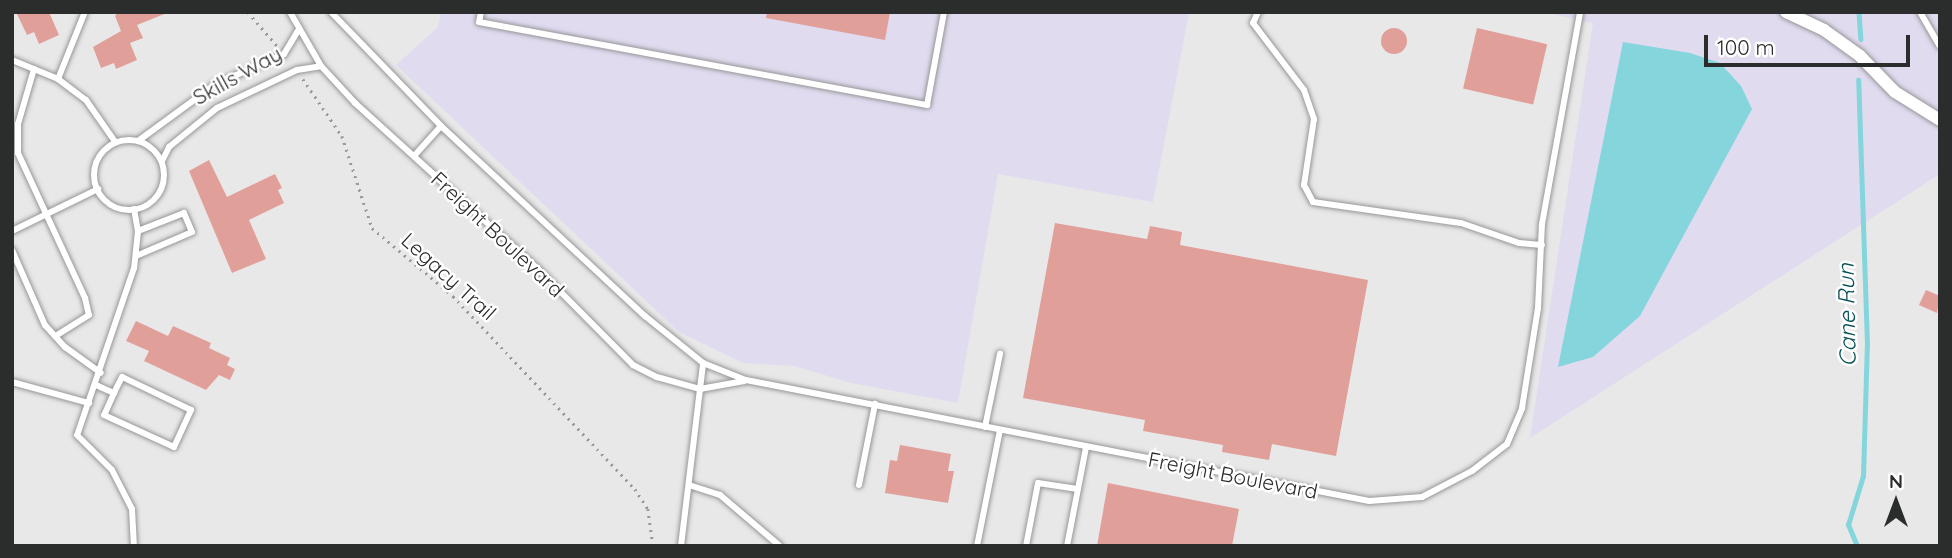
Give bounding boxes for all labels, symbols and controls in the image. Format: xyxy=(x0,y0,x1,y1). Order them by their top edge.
scale bar xyxy=(1707,21,1913,65)
text: 100 m xyxy=(1717,34,1775,60)
street label: Skills Way xyxy=(188,40,286,110)
street label: Freight Boulevard xyxy=(426,166,570,302)
street label: Legacy Trail xyxy=(397,227,501,325)
water label: Cane Run xyxy=(1832,263,1862,367)
street label: Freight Boulevard xyxy=(1146,446,1320,504)
north arrow xyxy=(1861,467,1931,537)
text: N xyxy=(1889,469,1903,493)

